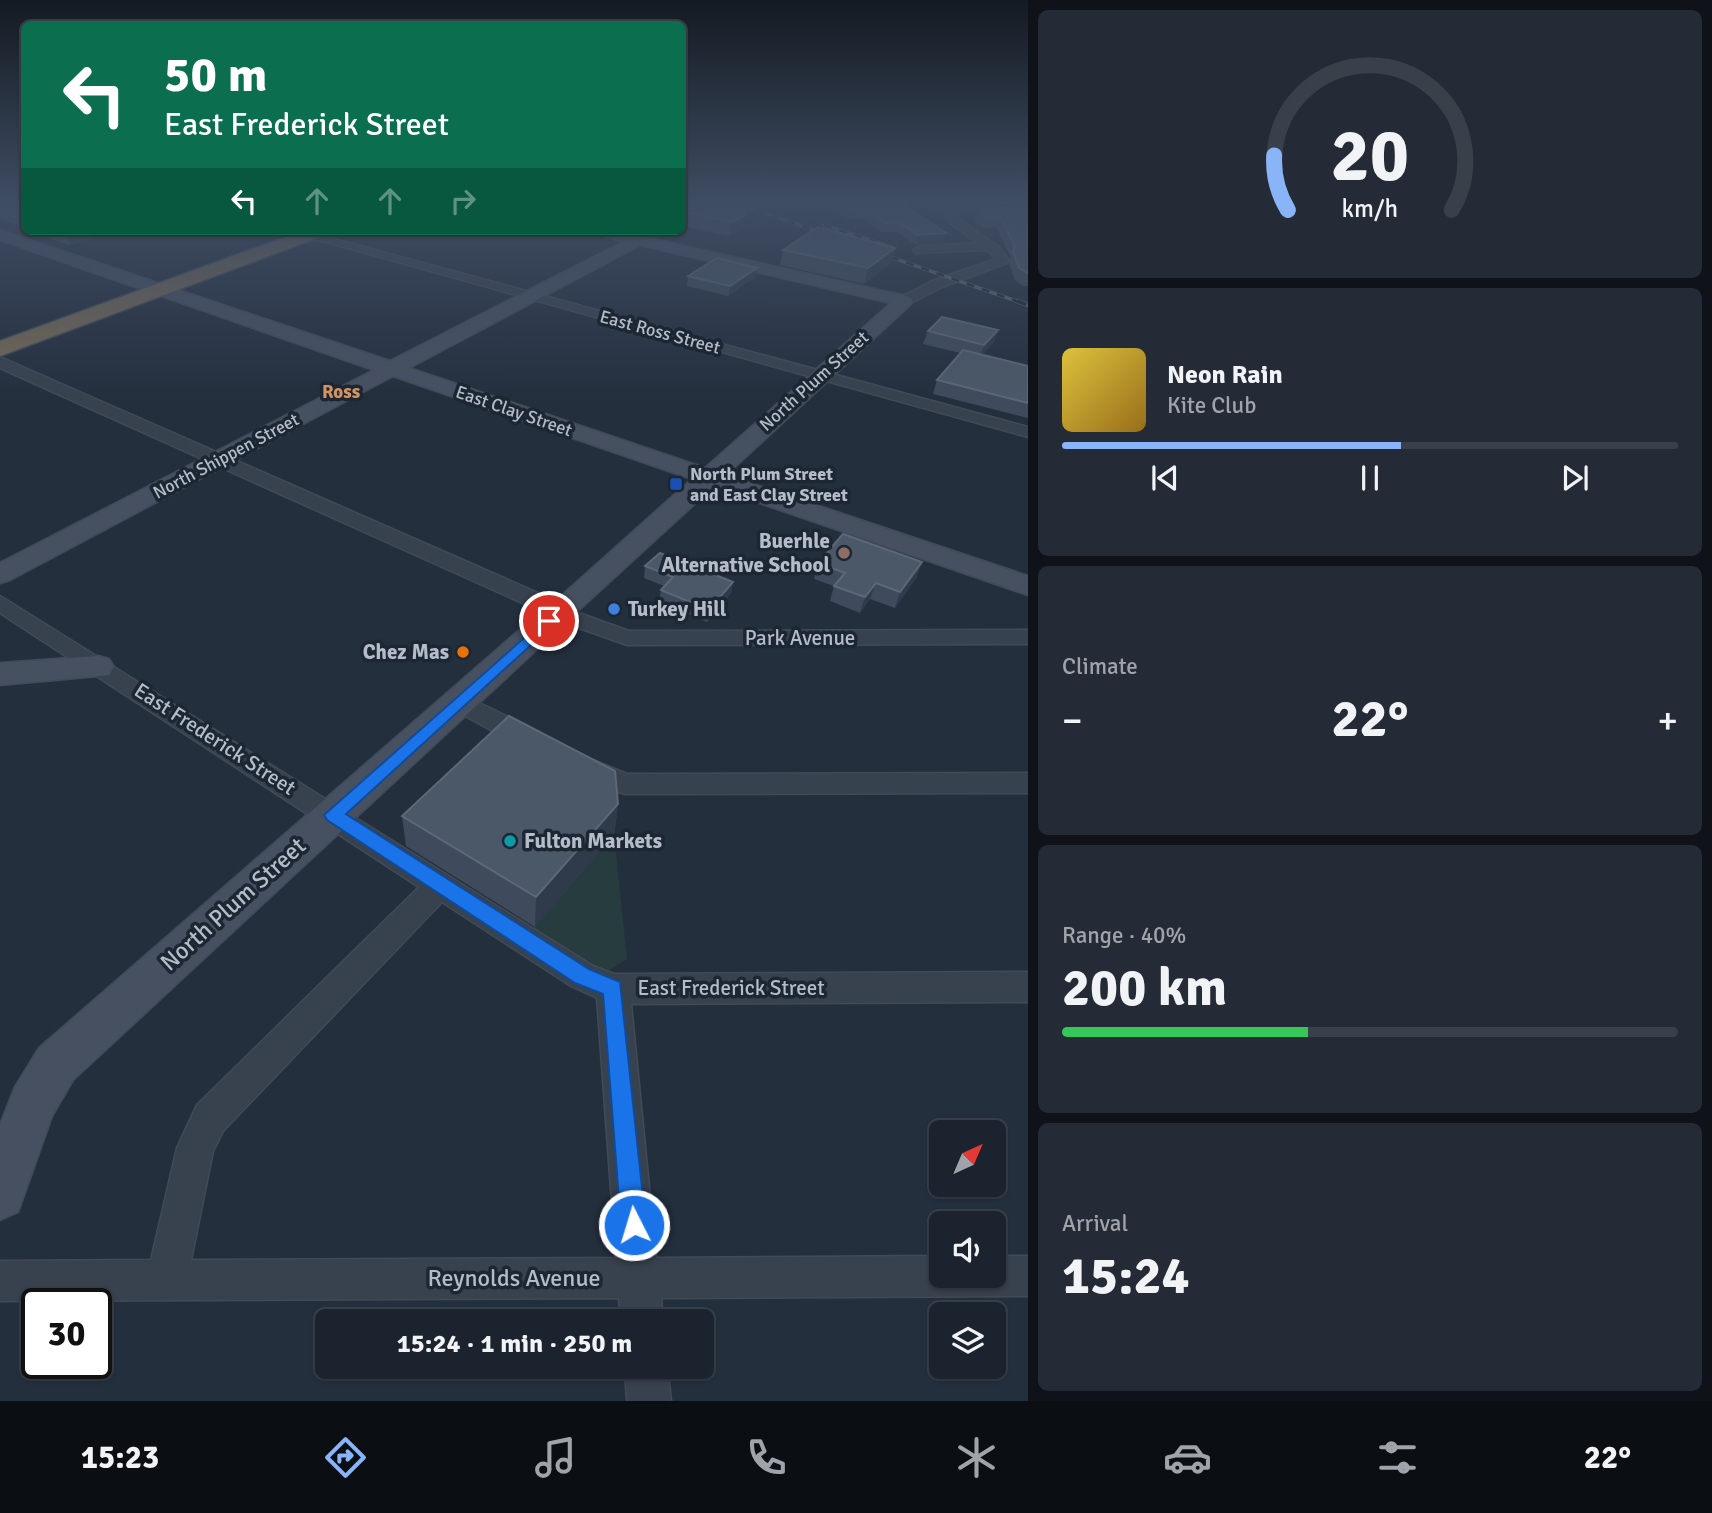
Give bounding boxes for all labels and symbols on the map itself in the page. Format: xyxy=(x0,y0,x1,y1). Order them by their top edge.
street label: East Ross Street xyxy=(597,305,723,359)
street label: North Plum Street xyxy=(755,326,873,436)
district label: Ross xyxy=(322,380,360,404)
street label: East Clay Street xyxy=(453,381,575,441)
street label: North Shippen Street xyxy=(149,408,303,504)
place label: North Plum Street and East Clay Street xyxy=(690,463,848,506)
marker: North Plum Street and East Clay Street xyxy=(668,476,684,492)
place label: Buerhle Alternative School xyxy=(661,528,830,578)
marker: Buerhle Alternative School xyxy=(836,545,852,561)
pin xyxy=(519,591,579,651)
place label: Turkey Hill xyxy=(628,596,727,622)
marker: Turkey Hill xyxy=(606,601,622,617)
street label: Park Avenue xyxy=(745,625,855,651)
place label: Chez Mas xyxy=(363,639,449,665)
marker: Chez Mas xyxy=(455,644,471,660)
street label: East Frederick Street xyxy=(129,677,301,801)
place label: Fulton Markets xyxy=(524,828,662,854)
street label: North Plum Street xyxy=(154,831,312,977)
marker: Fulton Markets xyxy=(502,833,518,849)
street label: East Frederick Street xyxy=(637,975,825,1001)
north arrow xyxy=(929,1120,1006,1197)
position arrow xyxy=(597,1188,671,1262)
street label: Reynolds Avenue xyxy=(427,1263,601,1293)
speed limit sign: 30 xyxy=(21,1288,112,1379)

